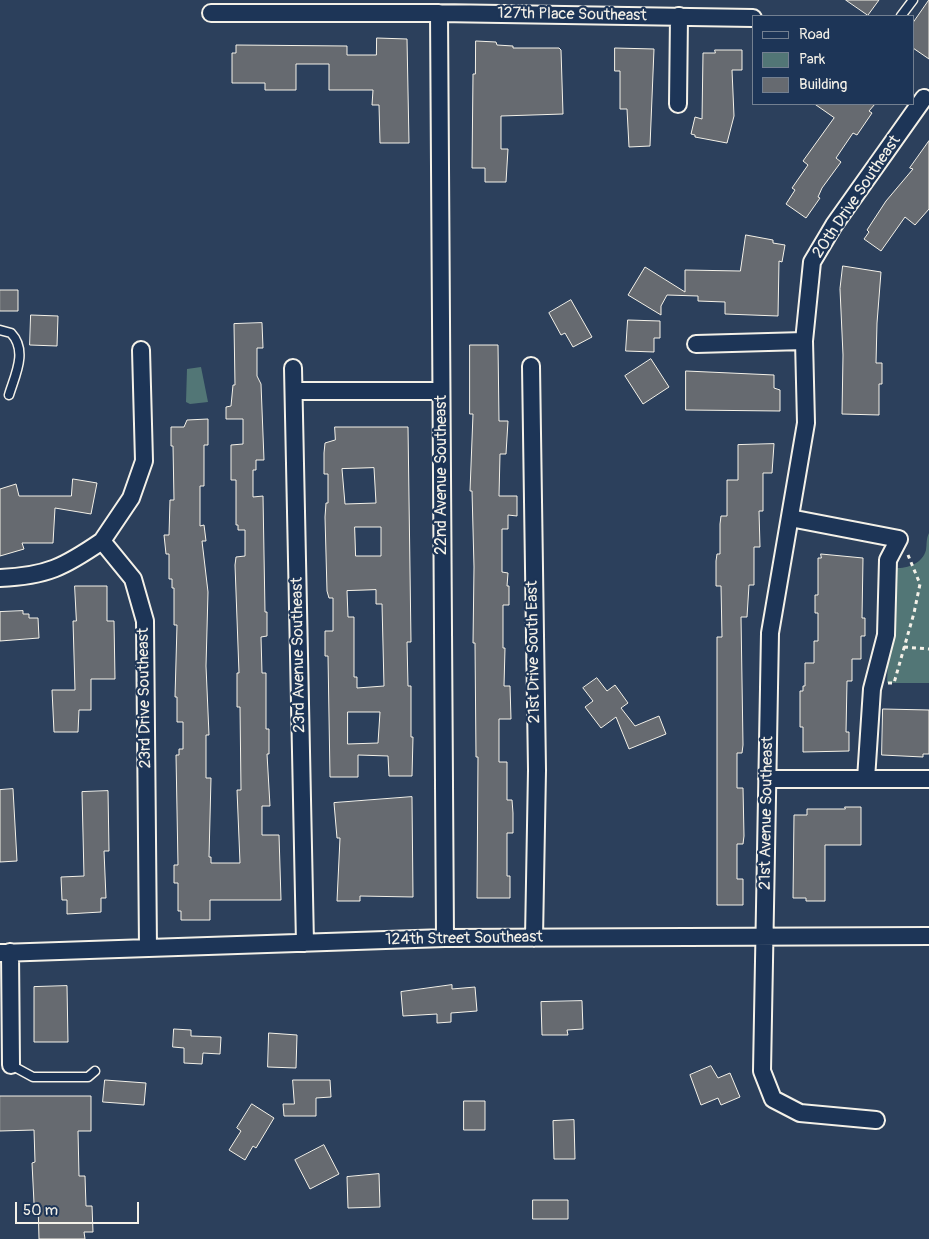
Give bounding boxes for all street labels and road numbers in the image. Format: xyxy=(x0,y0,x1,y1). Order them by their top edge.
street label: 127th Place Southeast xyxy=(497,4,647,26)
street label: 20th Drive Southeast xyxy=(809,132,905,262)
street label: 22nd Avenue Southeast xyxy=(432,395,452,555)
street label: 23rd Avenue Southeast xyxy=(288,577,310,733)
street label: 21st Drive South East xyxy=(523,581,545,723)
street label: 23rd Drive Southeast xyxy=(134,628,156,768)
street label: 21st Avenue Southeast xyxy=(756,736,778,890)
street label: 124th Street Southeast xyxy=(385,928,543,950)

